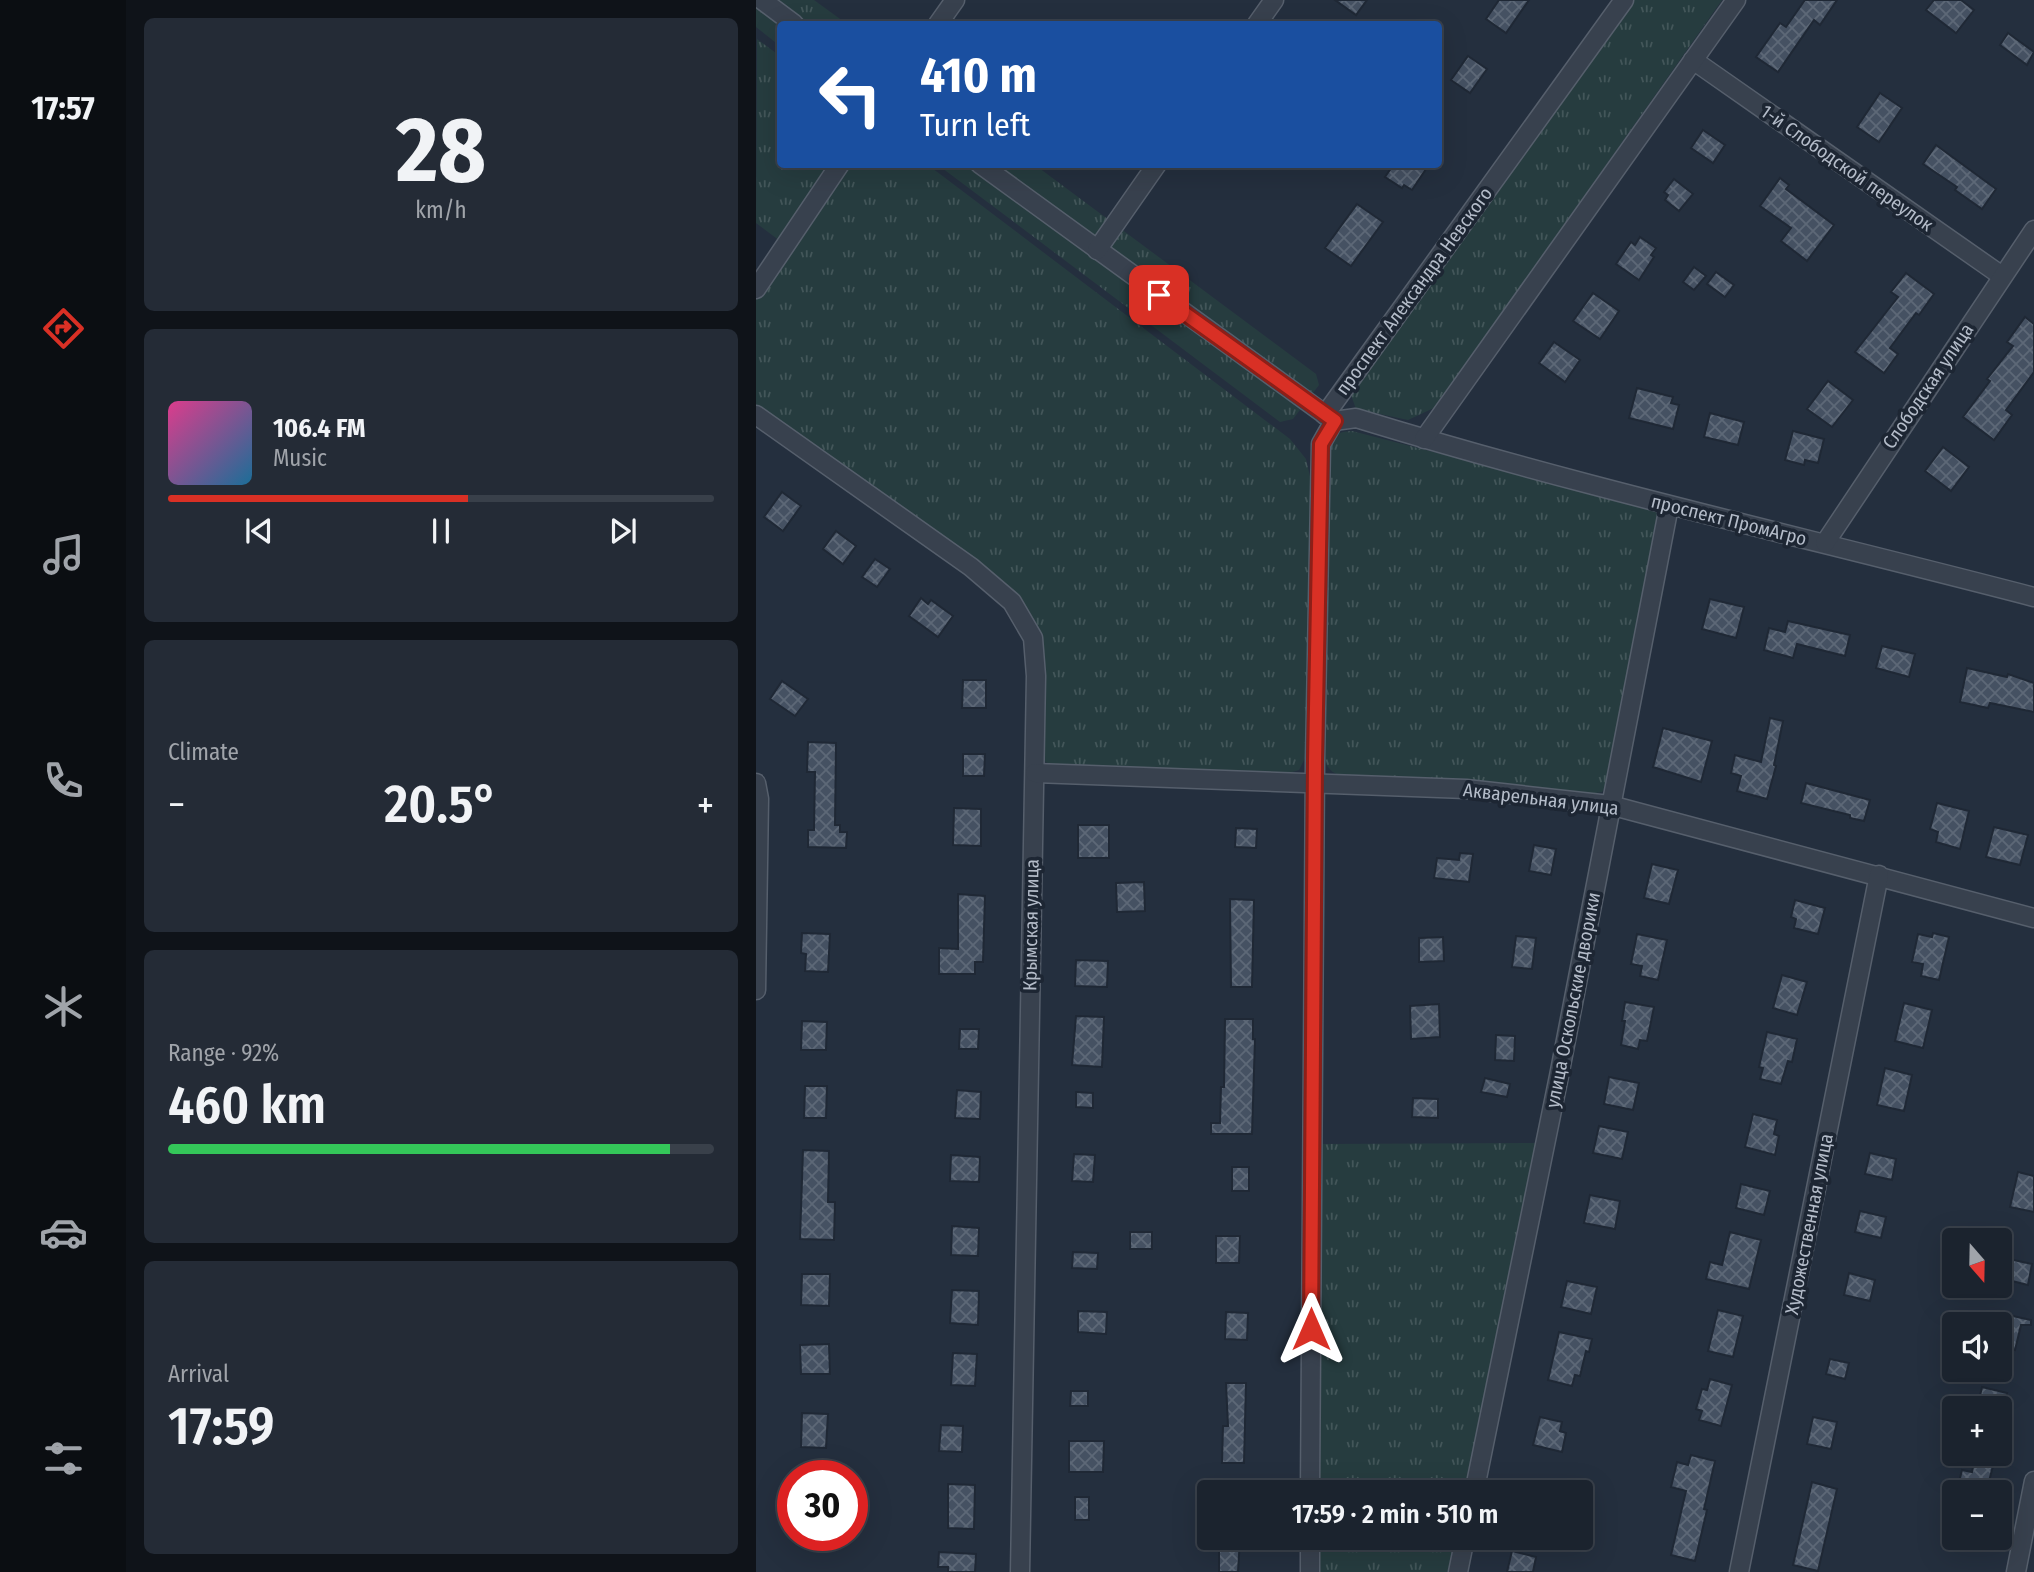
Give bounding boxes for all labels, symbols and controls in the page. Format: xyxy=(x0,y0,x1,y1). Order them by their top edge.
text: 410 m xyxy=(920,46,1037,105)
icon: left xyxy=(805,49,896,140)
text: 17:57 xyxy=(31,89,95,127)
text: 28 xyxy=(396,96,486,205)
street label: 1-й Слободской переулок xyxy=(1756,100,1938,236)
text: Turn left xyxy=(920,106,1030,144)
street label: проспект Александра Невского xyxy=(1331,182,1497,400)
text: km/h xyxy=(415,196,467,224)
pin xyxy=(1129,265,1189,325)
icon: arrive xyxy=(1140,276,1178,314)
icon: directions xyxy=(39,304,88,353)
street label: Слободская улица xyxy=(1878,319,1978,453)
text: 106.4 FM xyxy=(273,413,365,444)
text: Music xyxy=(273,444,327,472)
street label: проспект ПромАгро xyxy=(1649,490,1809,550)
icon: previous xyxy=(240,512,278,550)
icon: pause xyxy=(422,512,460,550)
icon: next xyxy=(604,512,642,550)
icon: music xyxy=(39,530,88,579)
text: Climate xyxy=(168,738,239,766)
icon: phone xyxy=(39,756,88,805)
text: 20.5° xyxy=(384,773,498,836)
street label: Акварельная улица xyxy=(1462,778,1620,820)
text: − xyxy=(168,782,185,828)
text: + xyxy=(697,782,714,828)
street label: Крымская улица xyxy=(1018,859,1044,991)
street label: улица Оскольские дворики xyxy=(1541,890,1605,1110)
icon: climate xyxy=(39,982,88,1031)
text: Range · 92% xyxy=(168,1039,279,1067)
text: 460 km xyxy=(168,1074,326,1137)
street label: Художественная улица xyxy=(1780,1132,1838,1316)
icon: car xyxy=(39,1208,88,1257)
north arrow xyxy=(1942,1228,2012,1298)
map controls xyxy=(1942,1228,2012,1550)
position arrow xyxy=(1274,1292,1348,1366)
button: sound xyxy=(1942,1312,2012,1382)
text: Arrival xyxy=(168,1360,229,1388)
text: 17:59 xyxy=(168,1395,274,1458)
button: + xyxy=(1942,1396,2012,1466)
icon: filters xyxy=(39,1434,88,1483)
speed limit sign: 30 xyxy=(777,1460,868,1551)
button: − xyxy=(1942,1480,2012,1550)
text: 17:59 · 2 min · 510 m xyxy=(1292,1499,1498,1530)

